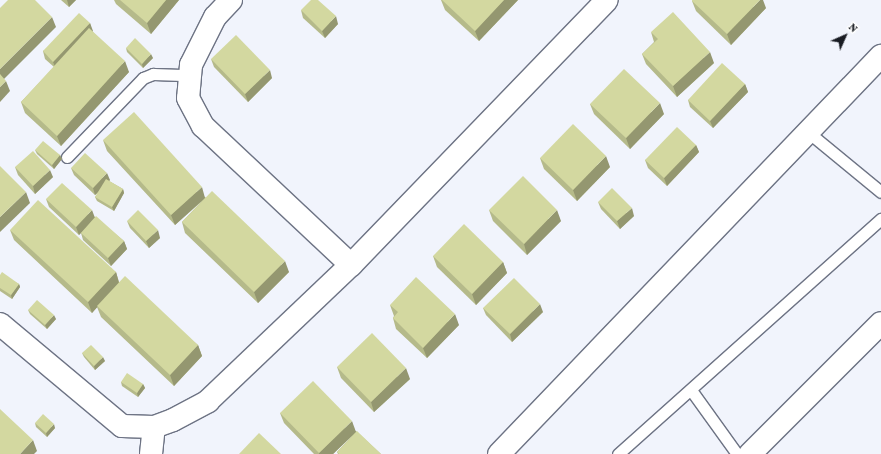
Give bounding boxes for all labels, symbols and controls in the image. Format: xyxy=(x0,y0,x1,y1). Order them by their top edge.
north arrow xyxy=(825,16,865,56)
text: N xyxy=(847,21,860,34)

